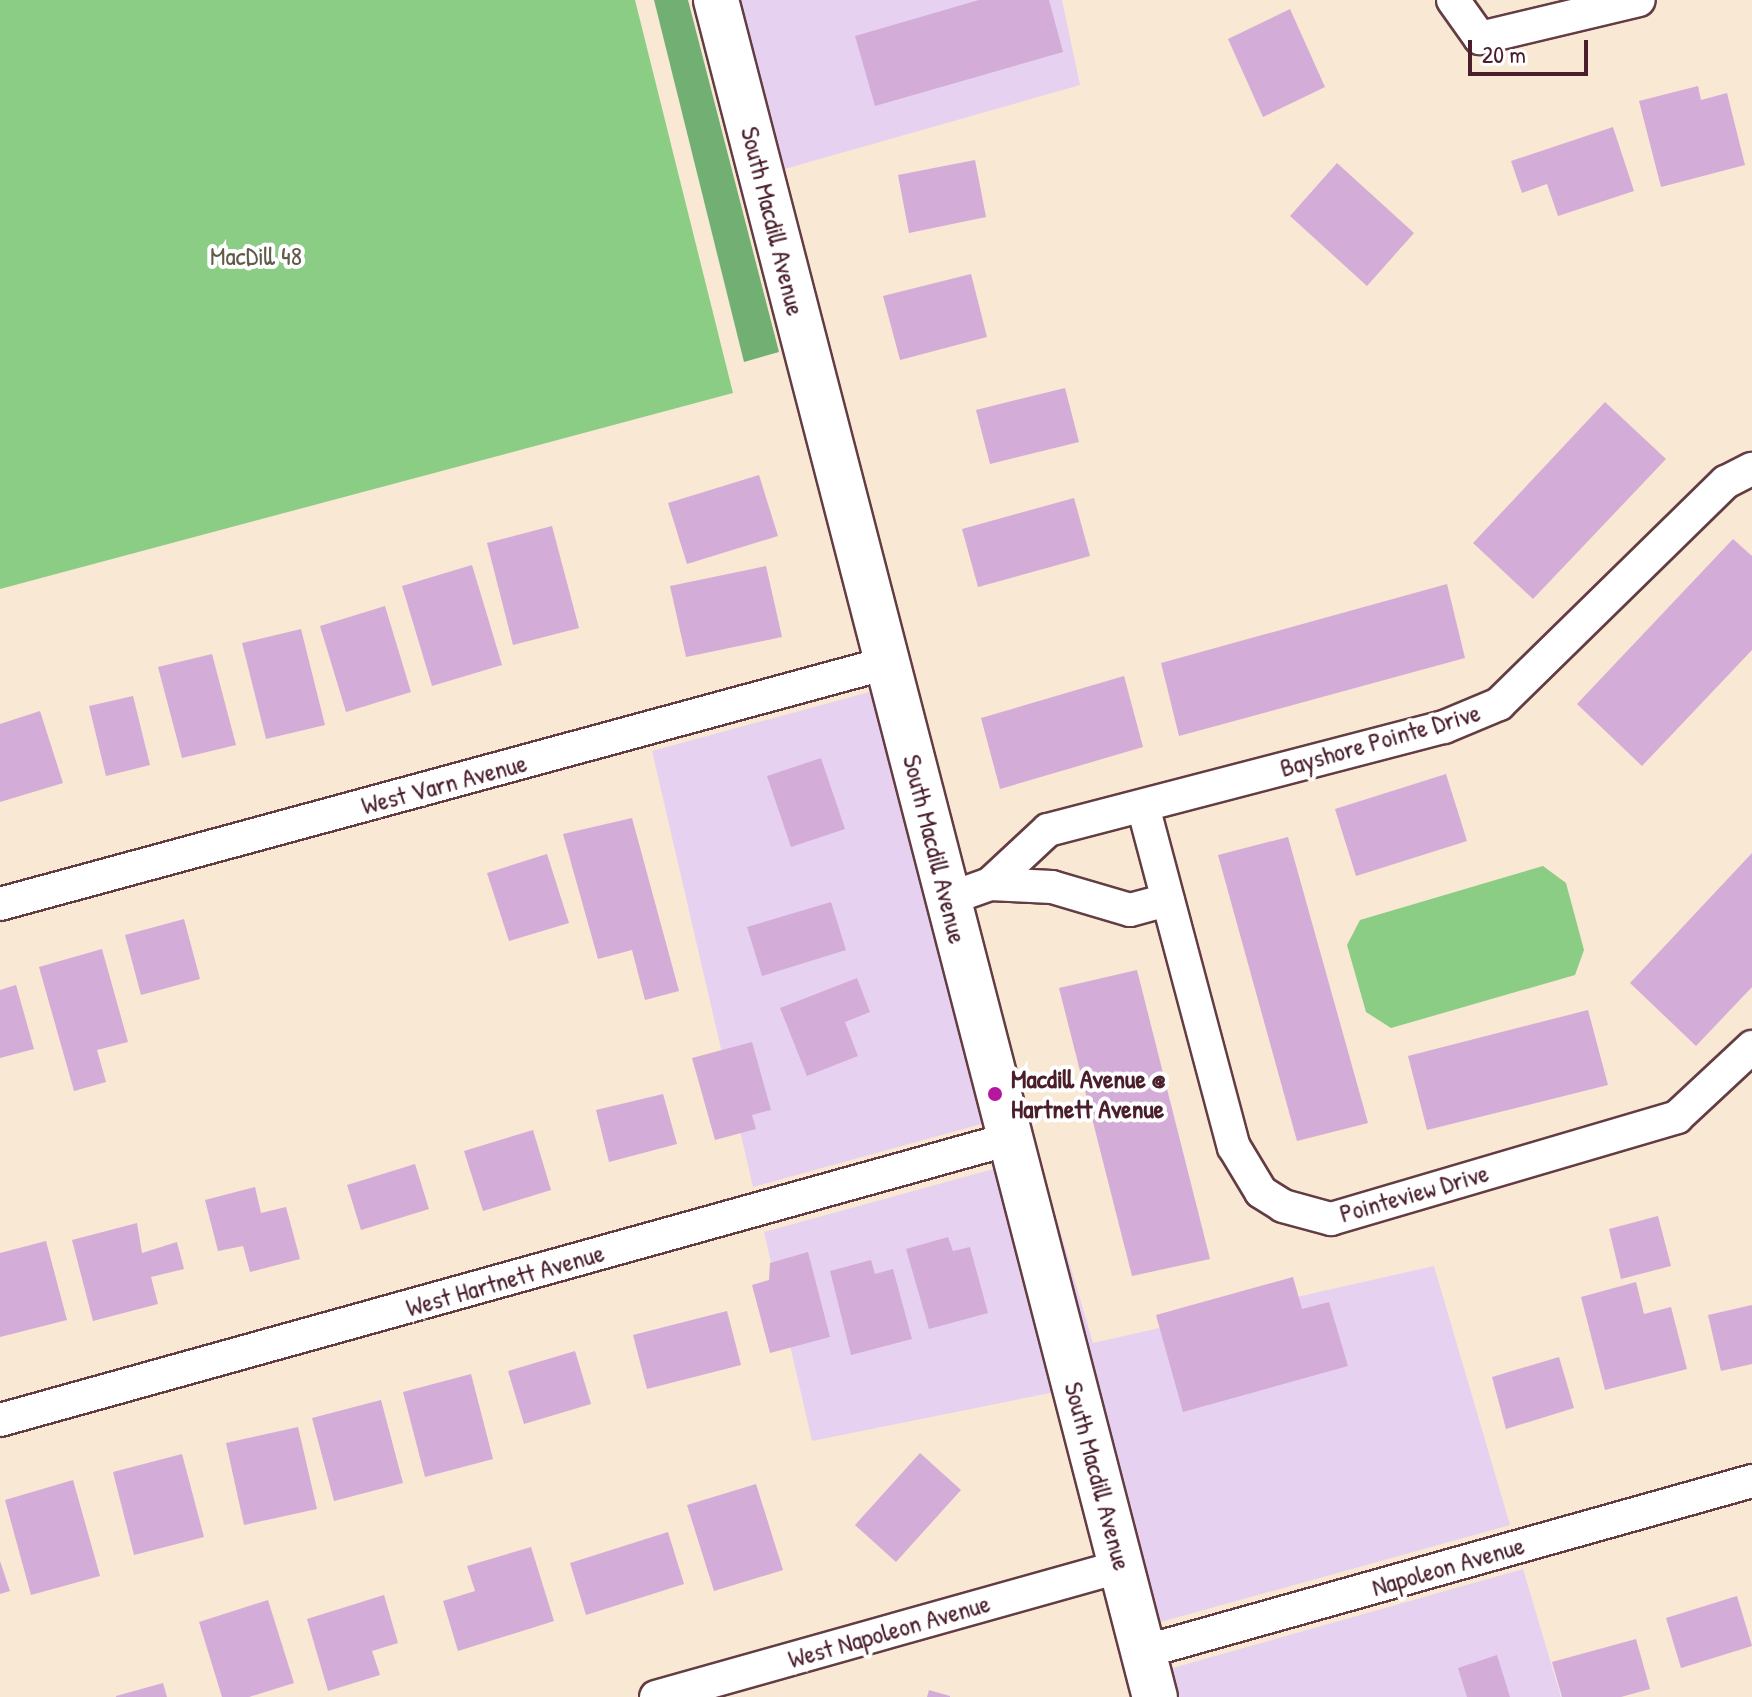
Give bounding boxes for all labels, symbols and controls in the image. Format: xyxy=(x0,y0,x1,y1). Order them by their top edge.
scale bar xyxy=(1472,24,1592,74)
text: 20 m xyxy=(1482,38,1526,70)
street label: South Macdill Avenue xyxy=(734,123,812,319)
park label: MacDill 48 xyxy=(210,240,302,272)
street label: Bayshore Pointe Drive xyxy=(1276,696,1484,784)
street label: West Varn Avenue xyxy=(358,747,530,821)
street label: South Macdill Avenue xyxy=(896,751,974,947)
place label: Macdill Avenue @ Hartnett Avenue xyxy=(1011,1063,1166,1124)
marker: Macdill Avenue @ Hartnett Avenue xyxy=(986,1085,1004,1103)
street label: Pointeview Drive xyxy=(1336,1157,1492,1229)
street label: West Hartnett Avenue xyxy=(402,1237,608,1323)
street label: South Macdill Avenue xyxy=(1058,1379,1138,1573)
street label: Napoleon Avenue xyxy=(1368,1529,1528,1603)
street label: West Napoleon Avenue xyxy=(785,1587,993,1675)

